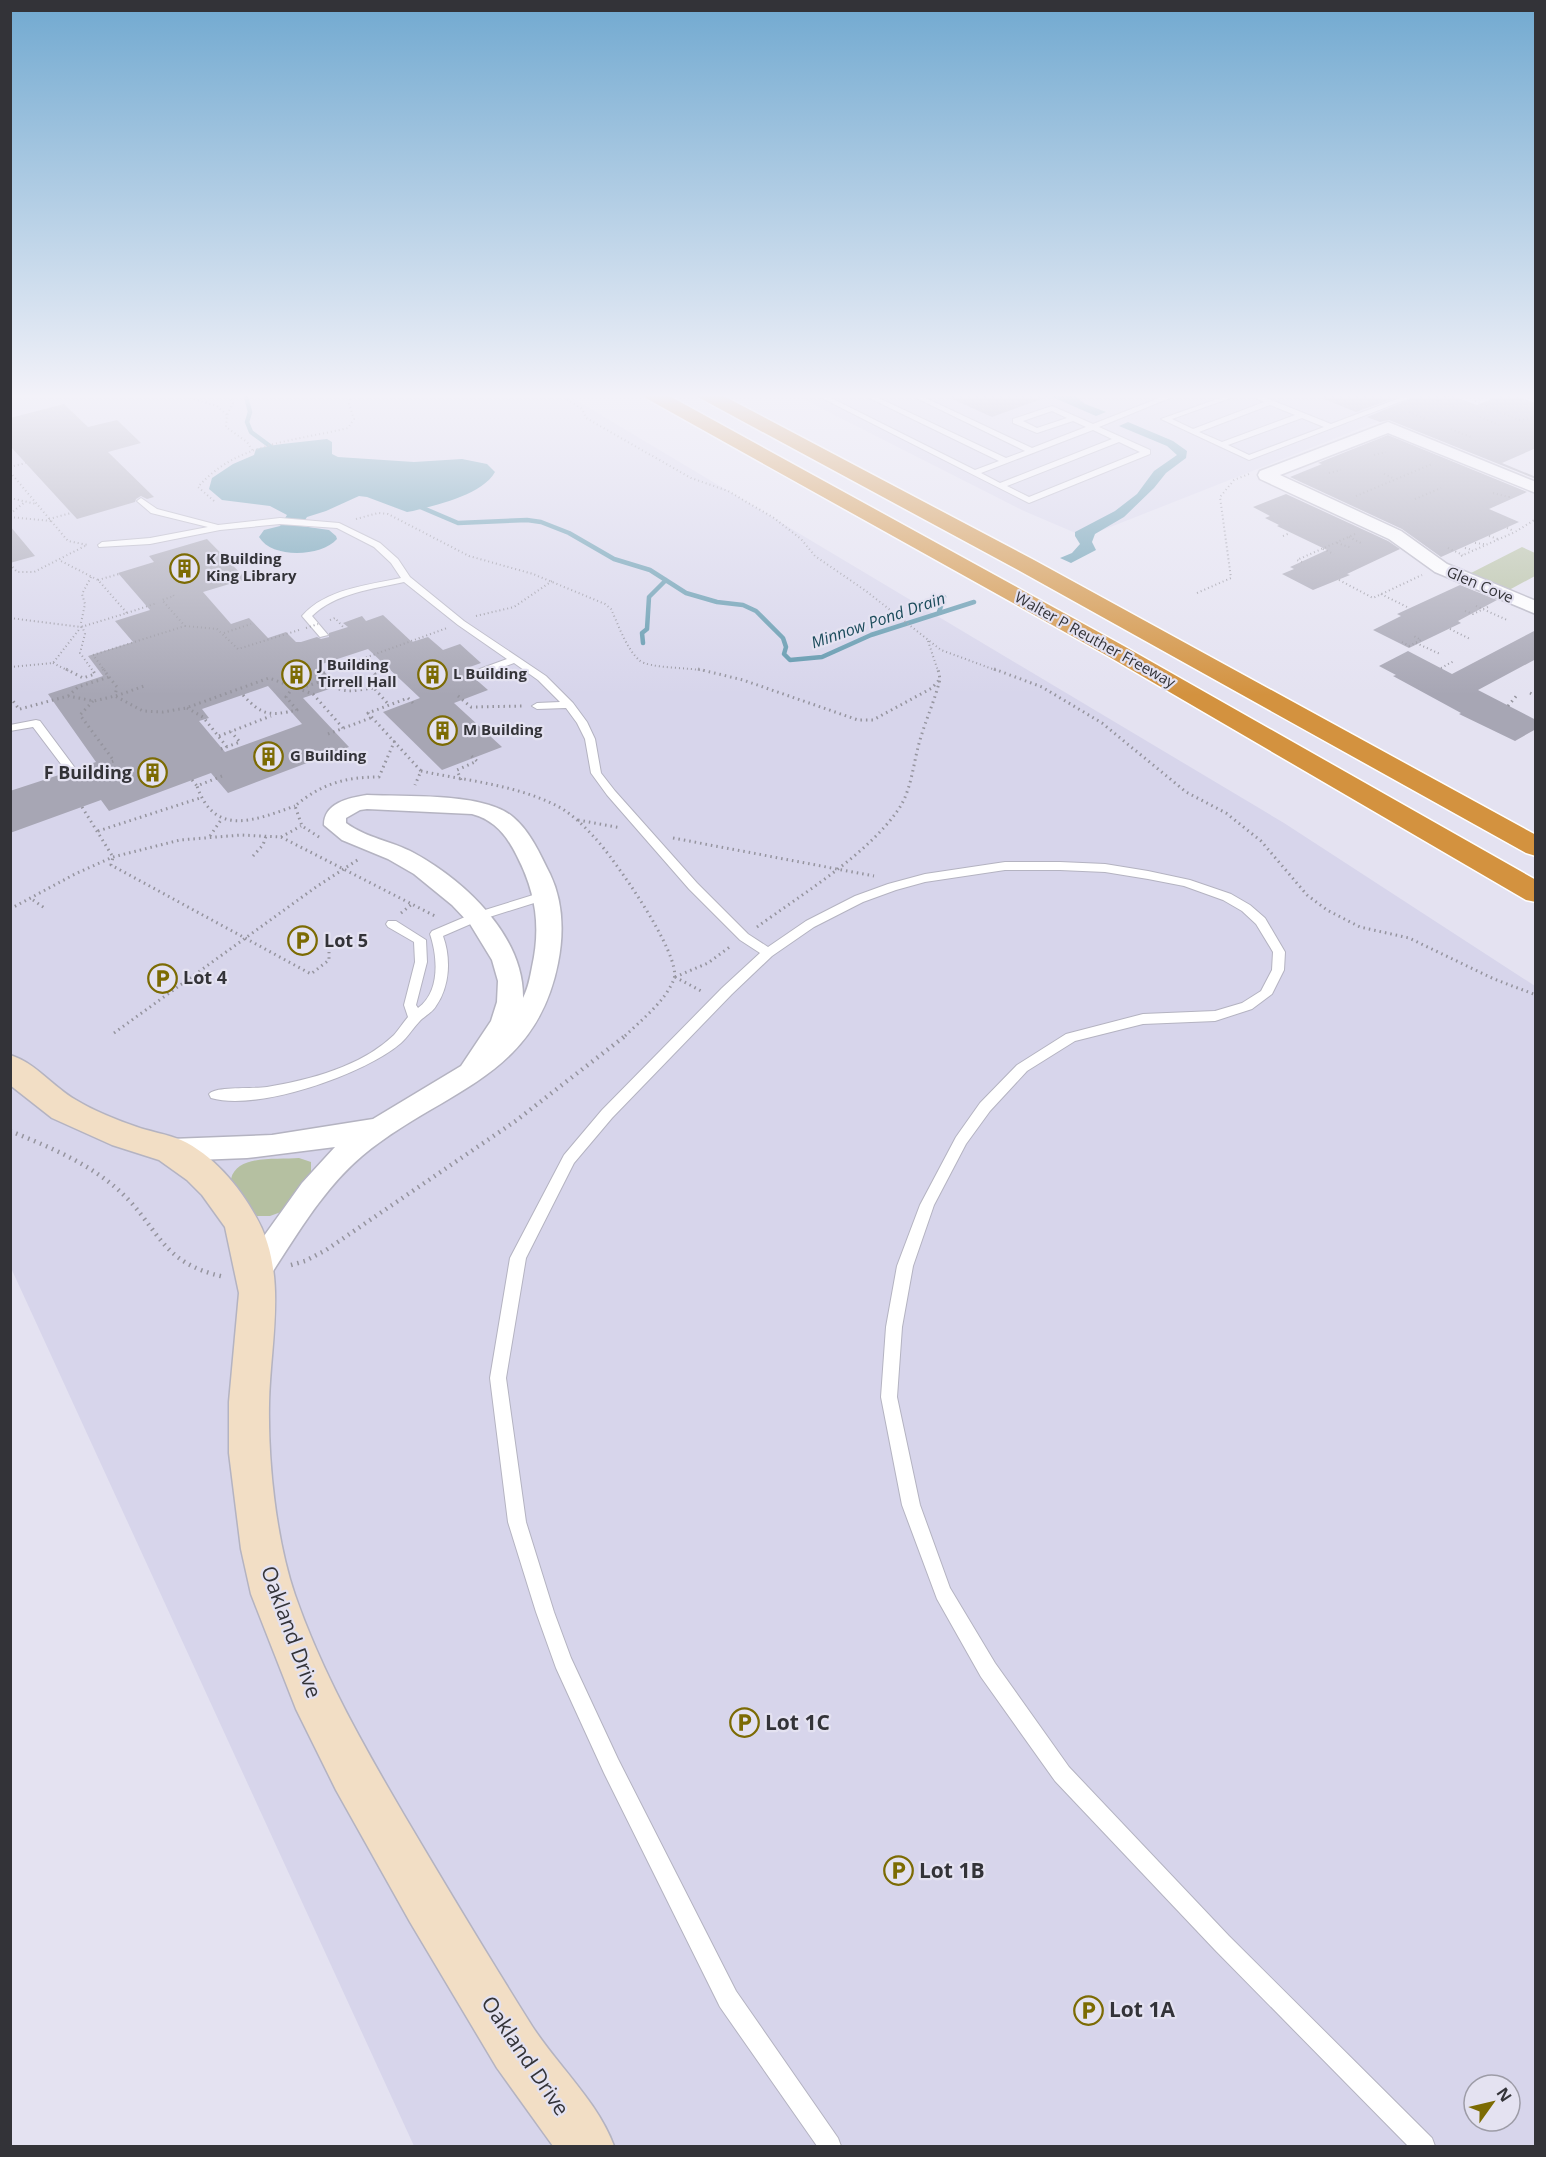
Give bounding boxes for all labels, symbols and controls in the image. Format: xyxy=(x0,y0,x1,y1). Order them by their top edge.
place label: K Building King Library xyxy=(206,548,297,585)
building icon: K Building King Library xyxy=(169,552,201,584)
street label: Glen Cove xyxy=(1444,561,1517,607)
water label: Minnow Pond Drain xyxy=(808,587,948,653)
street label: Walter P Reuther Freeway xyxy=(1012,587,1180,692)
place label: J Building Tirrell Hall xyxy=(316,654,397,691)
building icon: J Building Tirrell Hall xyxy=(281,658,313,690)
building icon: L Building xyxy=(416,658,448,690)
place label: L Building xyxy=(453,663,527,683)
building icon: M Building xyxy=(426,714,458,746)
place label: M Building xyxy=(463,719,543,739)
building icon: G Building xyxy=(253,740,285,772)
place label: G Building xyxy=(290,745,367,765)
building icon: F Building xyxy=(137,757,169,789)
place label: F Building xyxy=(44,760,132,784)
parking icon: Lot 5 xyxy=(287,925,319,957)
place label: Lot 5 xyxy=(324,928,368,952)
parking icon: Lot 4 xyxy=(146,962,178,994)
place label: Lot 4 xyxy=(183,965,227,989)
street label: Oakland Drive xyxy=(255,1562,329,1702)
parking icon: Lot 1C xyxy=(728,1707,760,1739)
place label: Lot 1C xyxy=(765,1708,830,1736)
parking icon: Lot 1B xyxy=(882,1855,914,1887)
place label: Lot 1B xyxy=(919,1856,985,1884)
street label: Oakland Drive xyxy=(475,1990,576,2121)
parking icon: Lot 1A xyxy=(1072,1994,1104,2026)
place label: Lot 1A xyxy=(1109,1995,1175,2023)
north arrow xyxy=(1462,2073,1522,2133)
text: N xyxy=(1492,2083,1517,2106)

